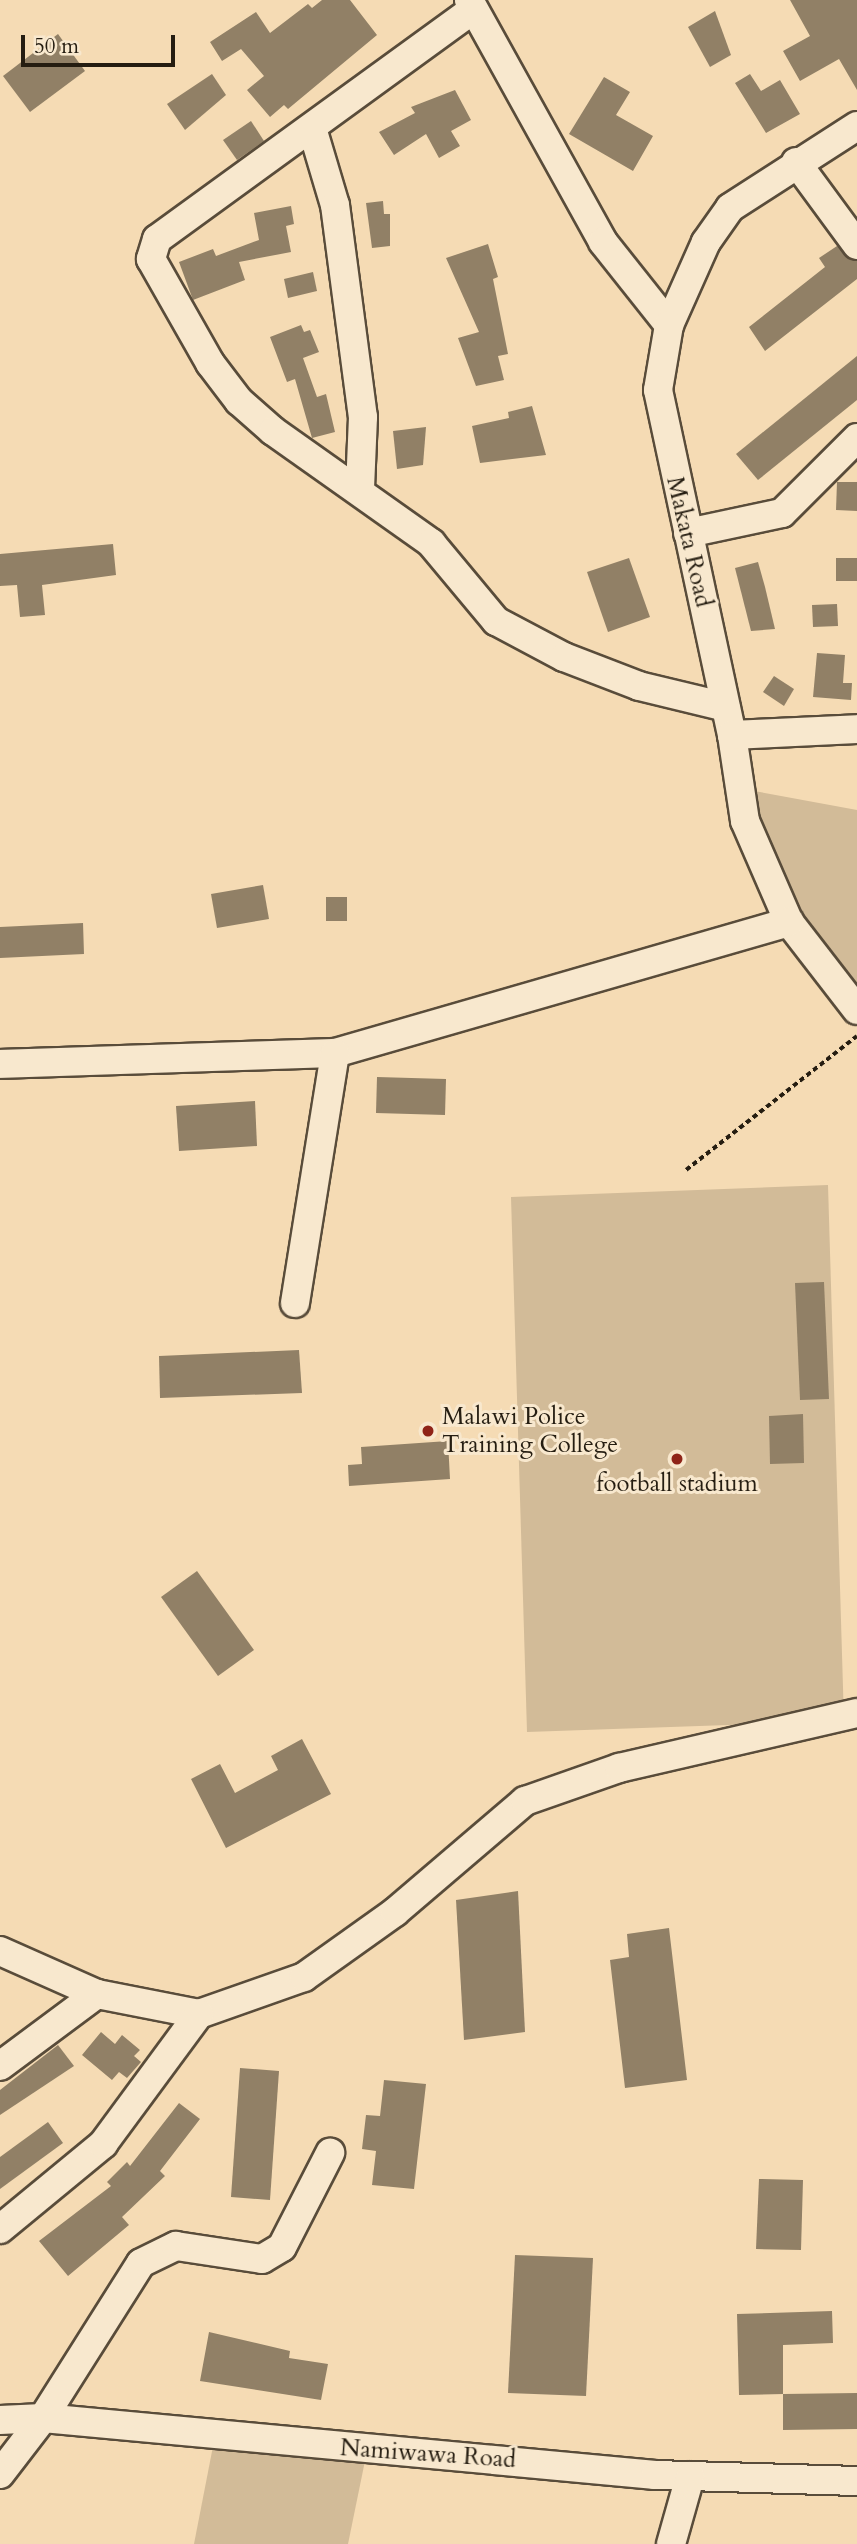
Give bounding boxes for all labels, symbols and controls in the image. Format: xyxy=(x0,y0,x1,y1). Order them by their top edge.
scale bar xyxy=(24,21,178,65)
text: 50 m xyxy=(34,32,79,61)
street label: Makata Road xyxy=(660,474,718,610)
place label: Malawi Police Training College xyxy=(442,1403,618,1459)
marker: Malawi Police Training College xyxy=(420,1423,436,1439)
marker: football stadium xyxy=(669,1451,685,1467)
place label: football stadium xyxy=(596,1470,758,1498)
street label: Namiwawa Road xyxy=(339,2433,517,2475)

